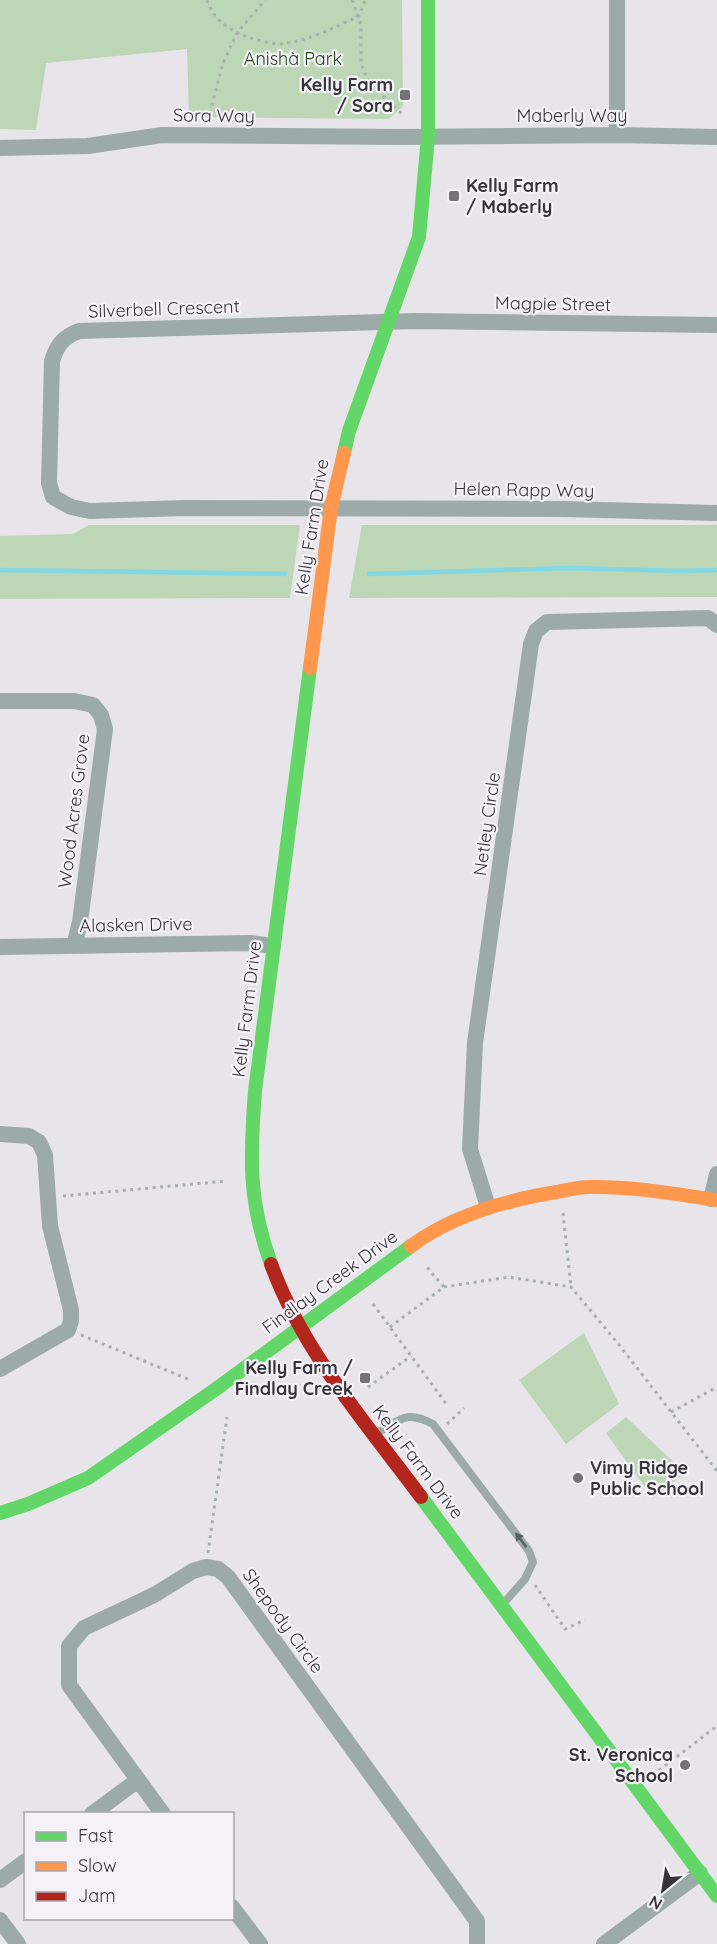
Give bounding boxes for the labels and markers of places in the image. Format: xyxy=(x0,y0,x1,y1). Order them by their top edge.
place label: Kelly Farm / Sora xyxy=(300,73,393,117)
marker: Kelly Farm / Sora xyxy=(398,88,412,102)
place label: Kelly Farm / Maberly xyxy=(466,174,559,218)
marker: Kelly Farm / Maberly xyxy=(447,189,461,203)
place label: Kelly Farm / Findlay Creek xyxy=(235,1356,353,1400)
marker: Kelly Farm / Findlay Creek xyxy=(358,1371,372,1385)
place label: Vimy Ridge Public School xyxy=(590,1456,704,1500)
marker: Vimy Ridge Public School xyxy=(571,1471,585,1485)
place label: St. Veronica School xyxy=(569,1743,673,1787)
marker: St. Veronica School xyxy=(678,1758,692,1772)

